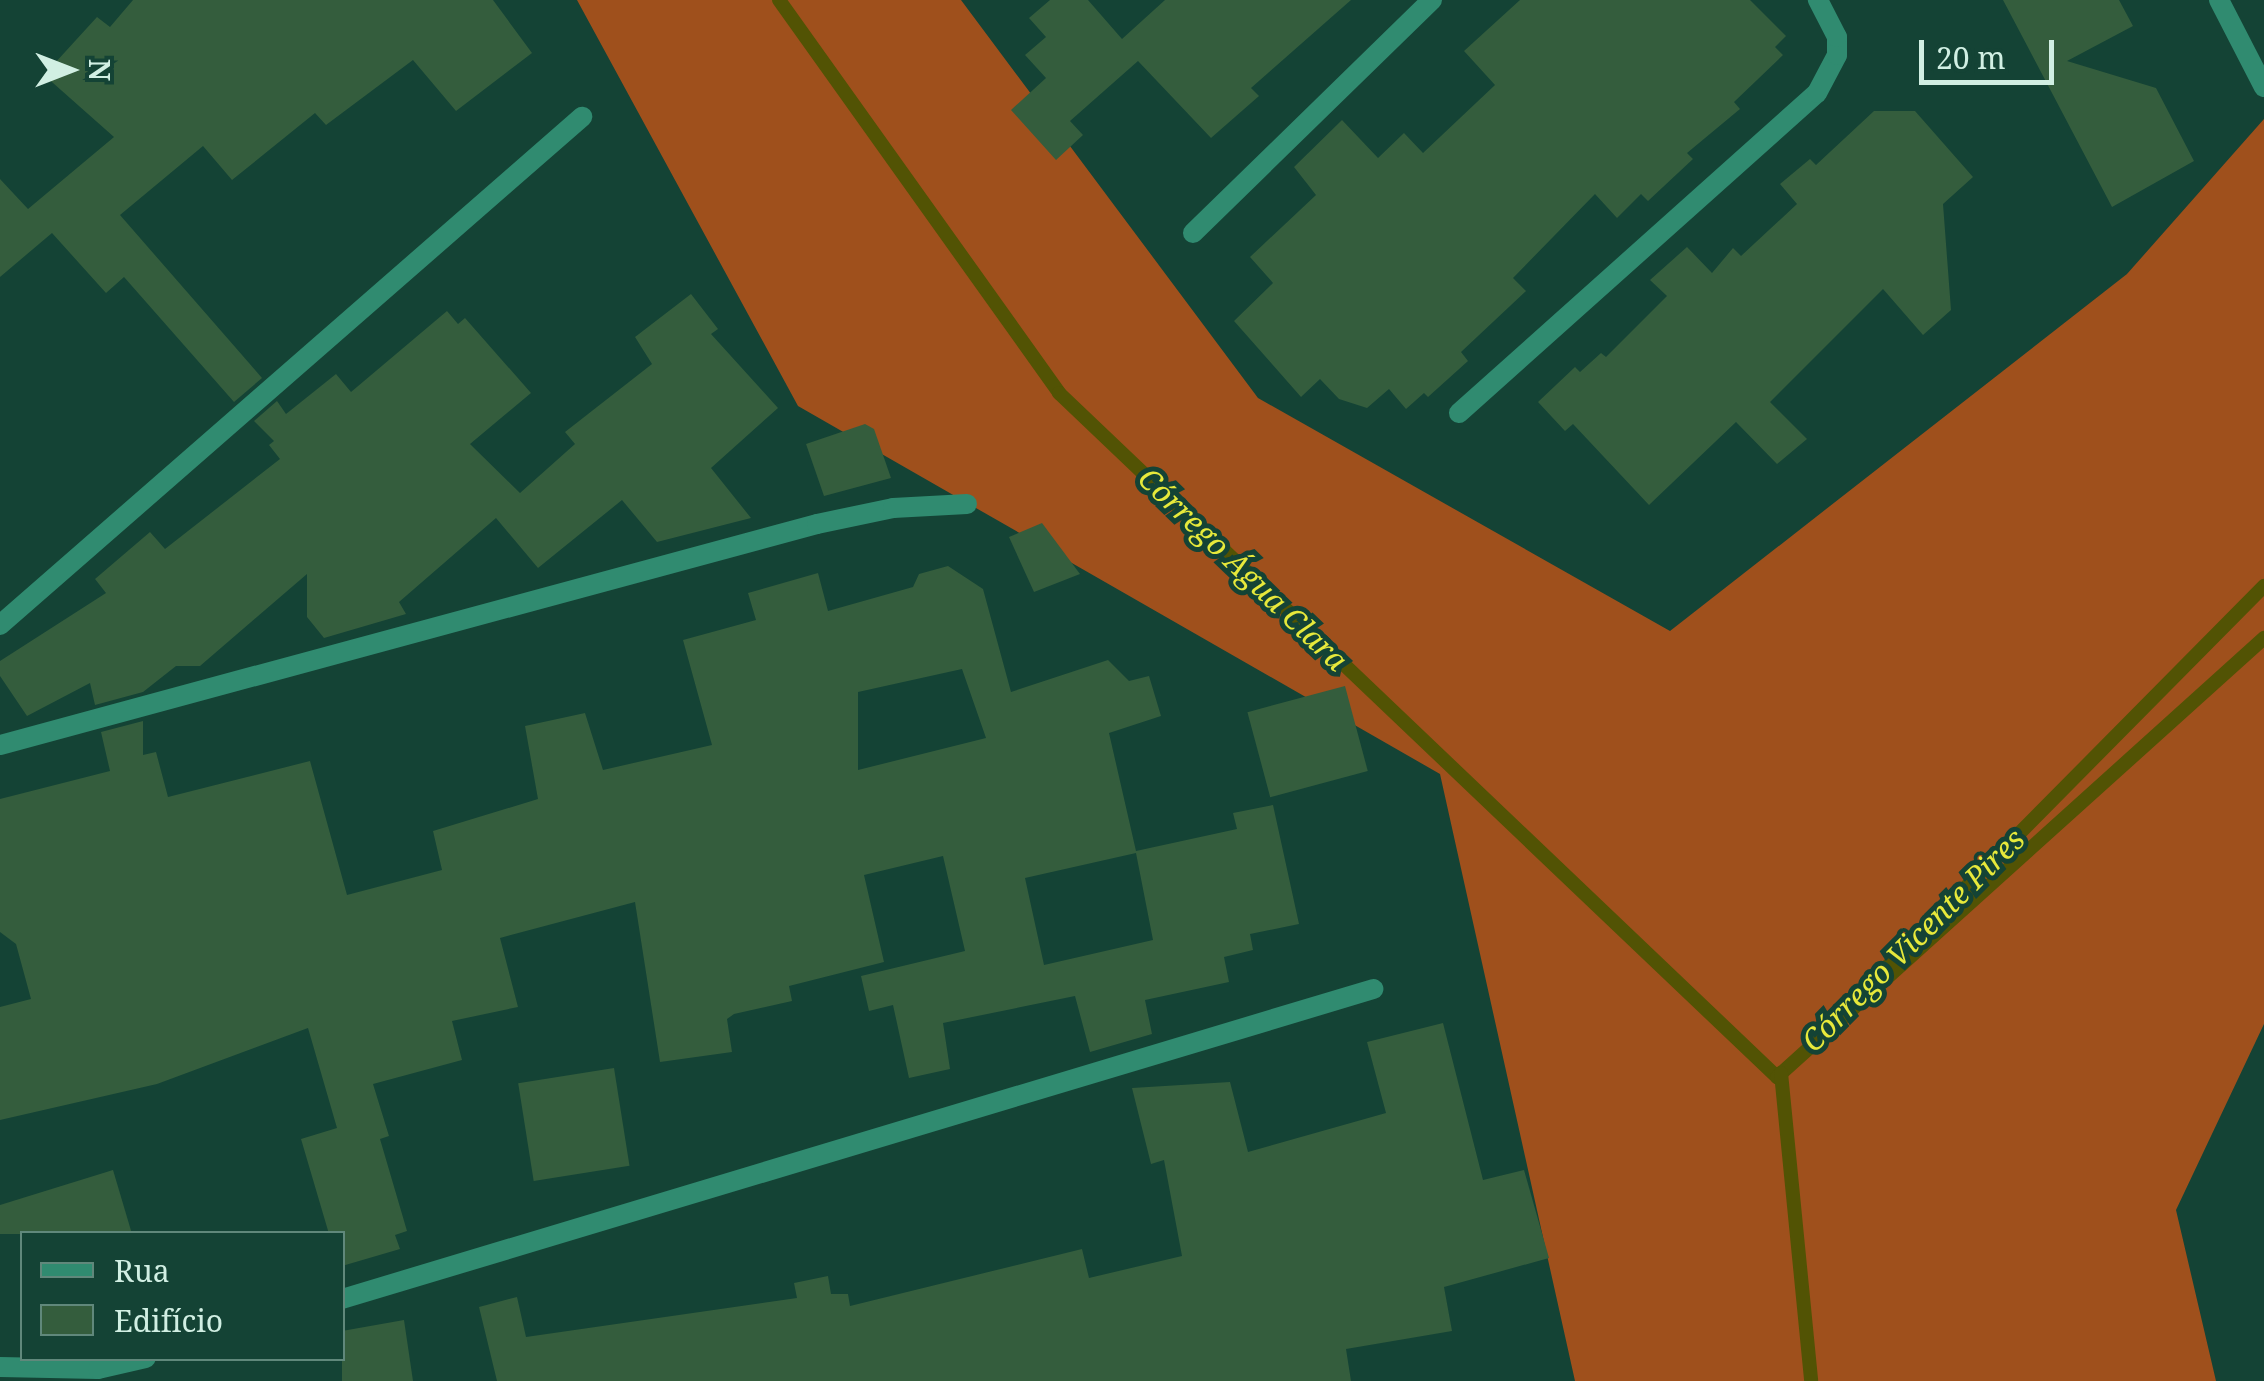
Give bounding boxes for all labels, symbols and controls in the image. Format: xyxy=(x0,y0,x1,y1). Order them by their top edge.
north arrow xyxy=(20,20,120,120)
scale bar xyxy=(1924,20,2059,82)
text: 20 m xyxy=(1936,37,2006,78)
text: N xyxy=(81,59,119,81)
water label: Córrego Água Clara xyxy=(1131,460,1355,678)
water label: Córrego Vicente Pires xyxy=(1794,821,2032,1059)
legend xyxy=(20,1231,345,1361)
text: Rua xyxy=(114,1250,170,1291)
text: Edifício xyxy=(114,1300,223,1341)

